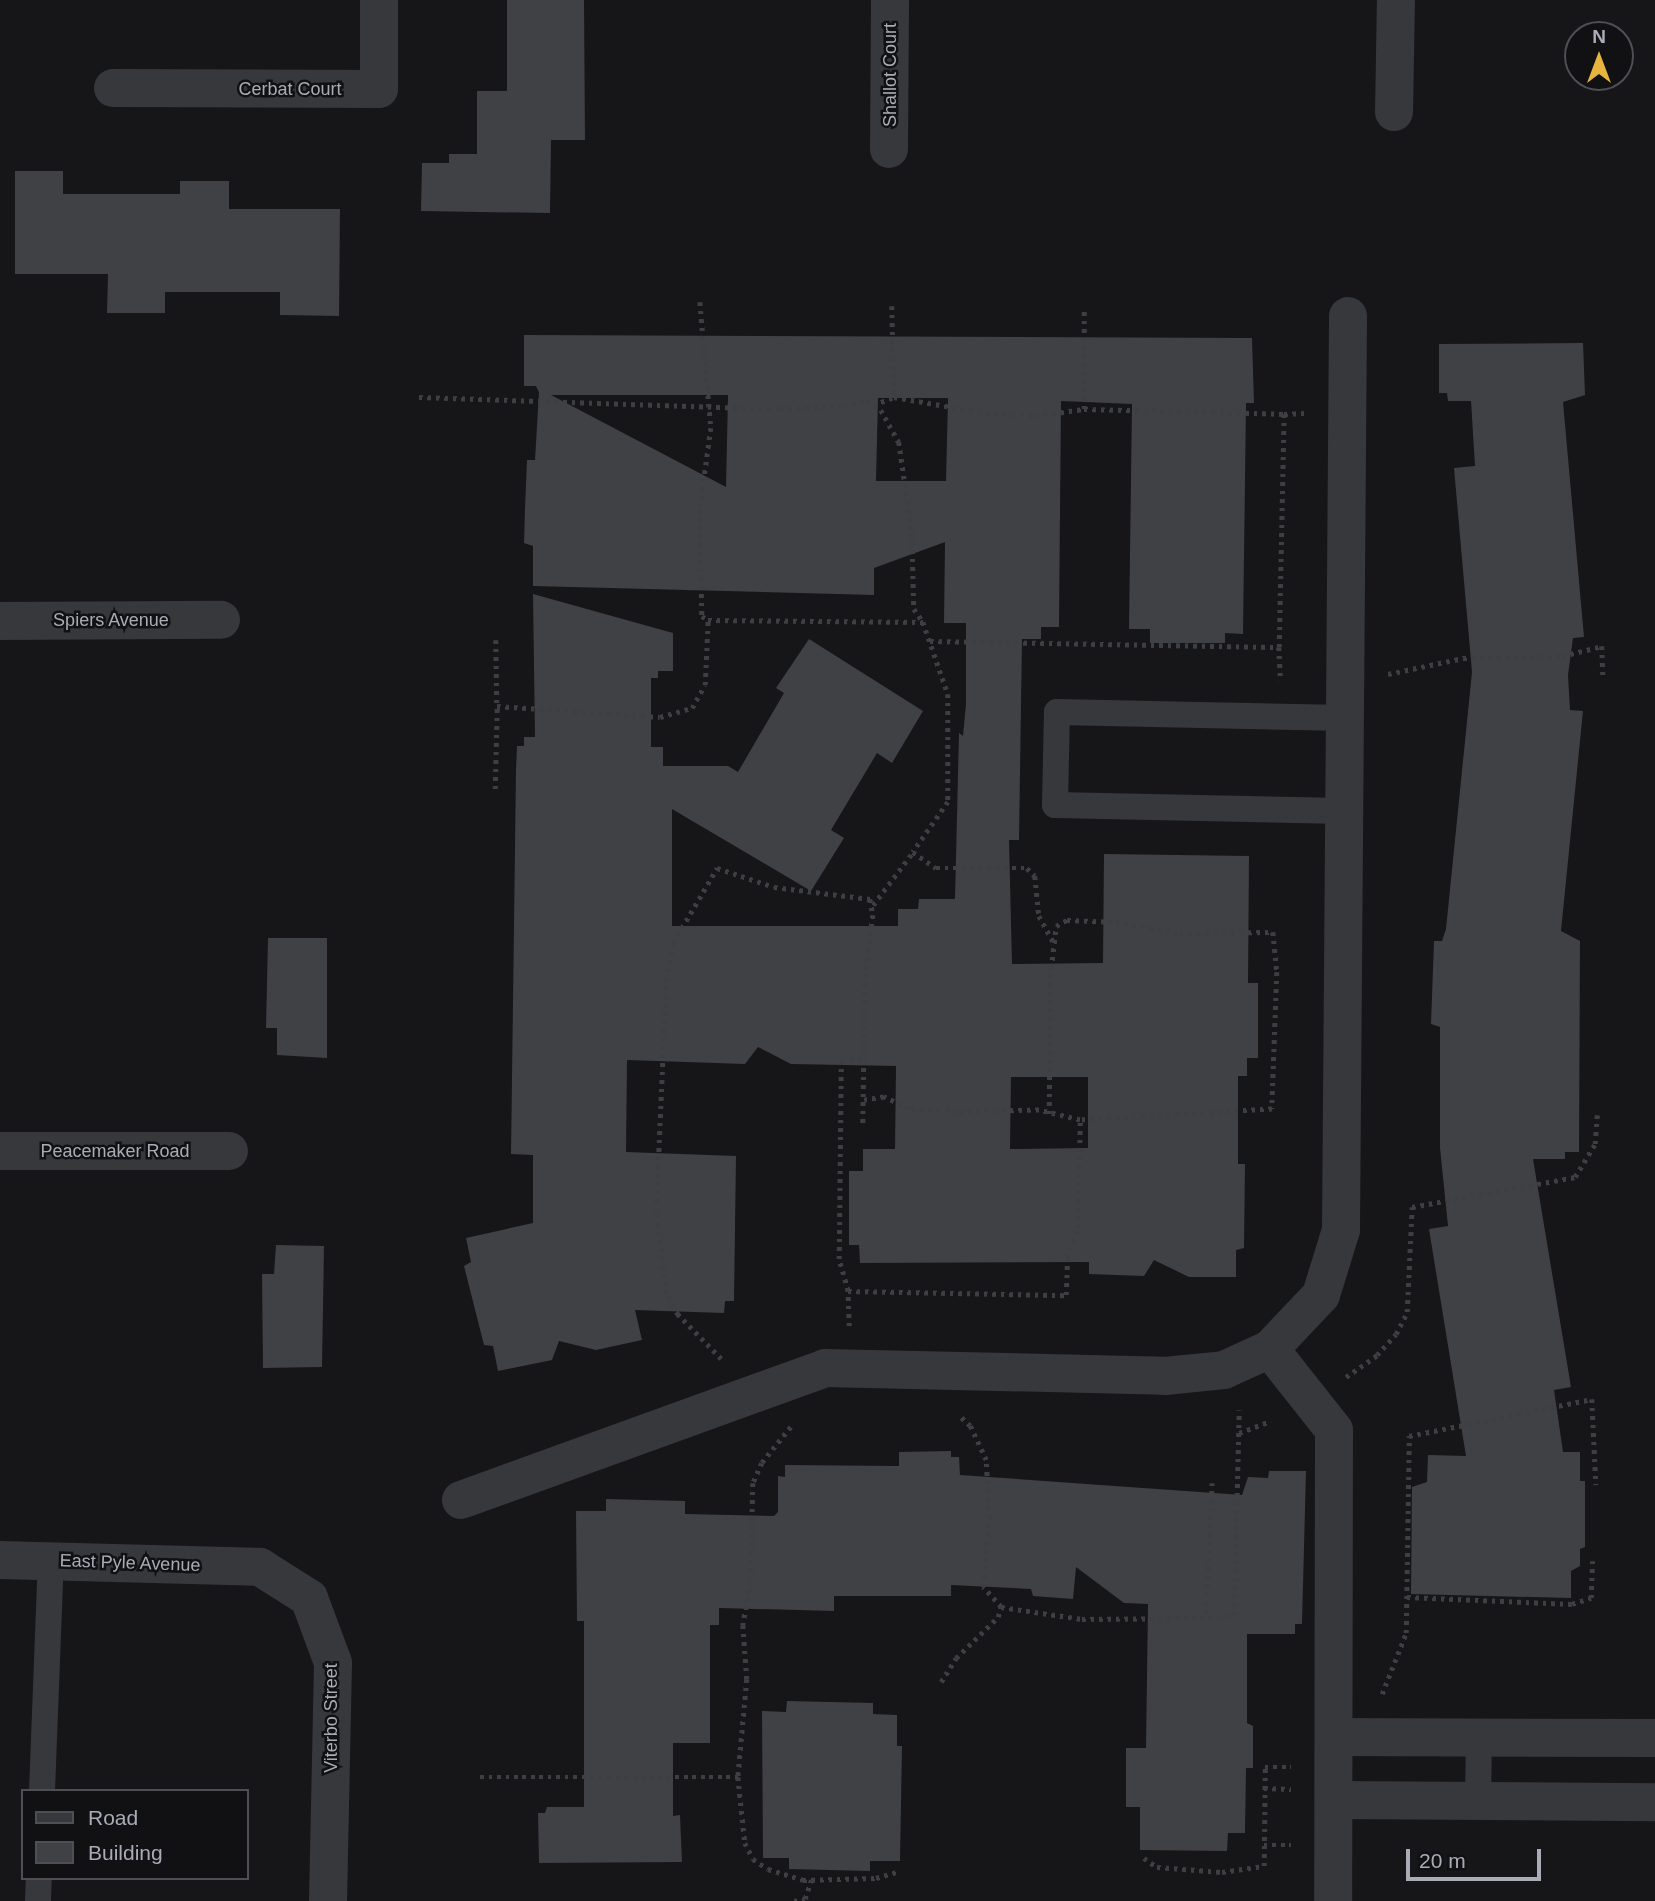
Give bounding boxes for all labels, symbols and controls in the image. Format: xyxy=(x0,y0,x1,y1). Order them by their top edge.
north arrow xyxy=(1564,21,1634,91)
street label: Shallot Court xyxy=(879,23,901,127)
text: N xyxy=(1592,26,1606,47)
street label: Cerbat Court xyxy=(238,78,342,100)
street label: Spiers Avenue xyxy=(53,609,169,631)
street label: Peacemaker Road xyxy=(40,1140,190,1162)
street label: East Pyle Avenue xyxy=(59,1550,201,1576)
street label: Viterbo Street xyxy=(320,1663,342,1773)
legend xyxy=(21,1789,248,1880)
text: Road xyxy=(88,1806,138,1829)
scale bar xyxy=(1410,1834,1545,1878)
text: Building xyxy=(88,1841,163,1864)
text: 20 m xyxy=(1419,1849,1466,1872)

